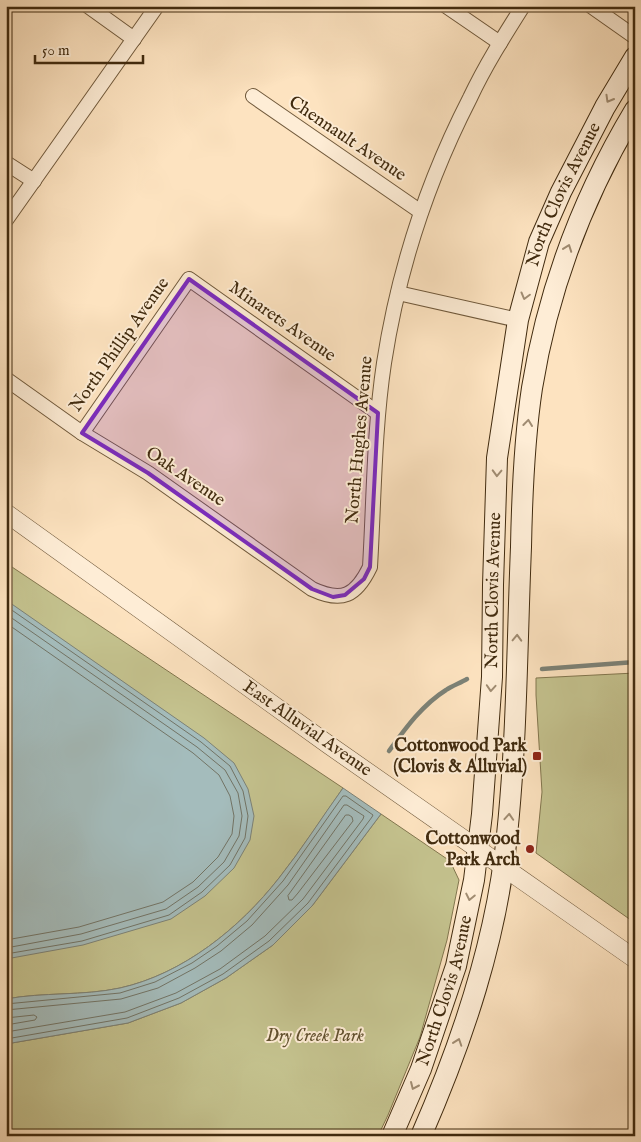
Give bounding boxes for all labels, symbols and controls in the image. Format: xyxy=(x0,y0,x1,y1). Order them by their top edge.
scale bar xyxy=(35,32,142,64)
text: 50 m xyxy=(42,41,70,60)
street label: Chennault Avenue xyxy=(284,91,410,187)
one-way arrow xyxy=(606,93,616,102)
street label: North Clovis Avenue xyxy=(521,119,606,269)
one-way arrow xyxy=(562,244,572,253)
street label: North Phillip Avenue xyxy=(65,273,175,417)
street label: Minarets Avenue xyxy=(224,277,340,367)
one-way arrow xyxy=(520,291,531,300)
street label: North Hughes Avenue xyxy=(341,355,379,525)
one-way arrow xyxy=(522,419,533,427)
street label: Oak Avenue xyxy=(141,442,229,512)
one-way arrow xyxy=(492,470,502,478)
street label: North Clovis Avenue xyxy=(481,512,507,669)
one-way arrow xyxy=(512,633,523,641)
street label: East Alluvial Avenue xyxy=(238,676,376,782)
one-way arrow xyxy=(486,684,497,692)
place label: Cottonwood Park (Clovis & Alluvial) xyxy=(393,735,528,779)
marker: Cottonwood Park (Clovis & Alluvial) xyxy=(531,750,543,762)
one-way arrow xyxy=(503,813,514,821)
place label: Cottonwood Park Arch xyxy=(425,828,520,872)
marker: Cottonwood Park Arch xyxy=(524,843,536,855)
one-way arrow xyxy=(466,892,476,901)
street label: North Clovis Avenue xyxy=(411,913,478,1069)
park label: Dry Creek Park xyxy=(266,1025,364,1048)
one-way arrow xyxy=(452,1038,462,1046)
one-way arrow xyxy=(410,1081,420,1090)

